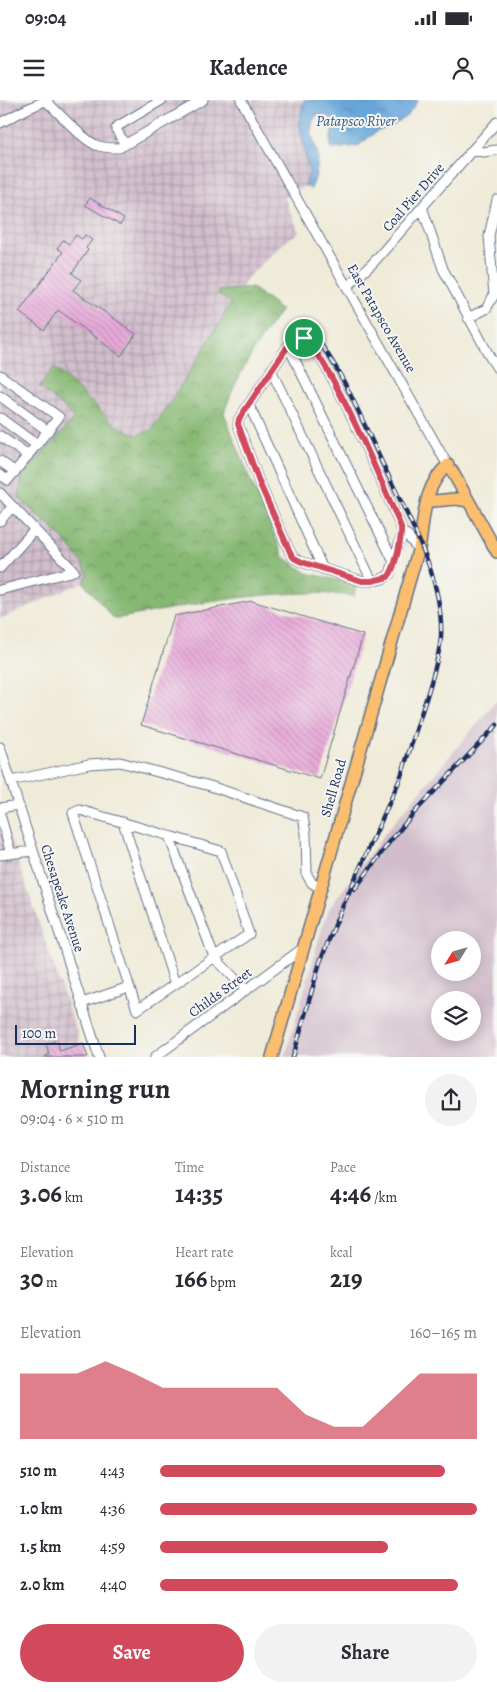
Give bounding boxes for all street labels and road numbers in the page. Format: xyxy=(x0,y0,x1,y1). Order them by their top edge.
street label: Coal Pier Drive xyxy=(378,159,449,236)
street label: East Patapsco Avenue xyxy=(343,260,421,376)
street label: Shell Road xyxy=(316,756,351,819)
street label: Chesapeake Avenue xyxy=(36,842,89,954)
street label: Childs Street xyxy=(185,963,256,1022)

